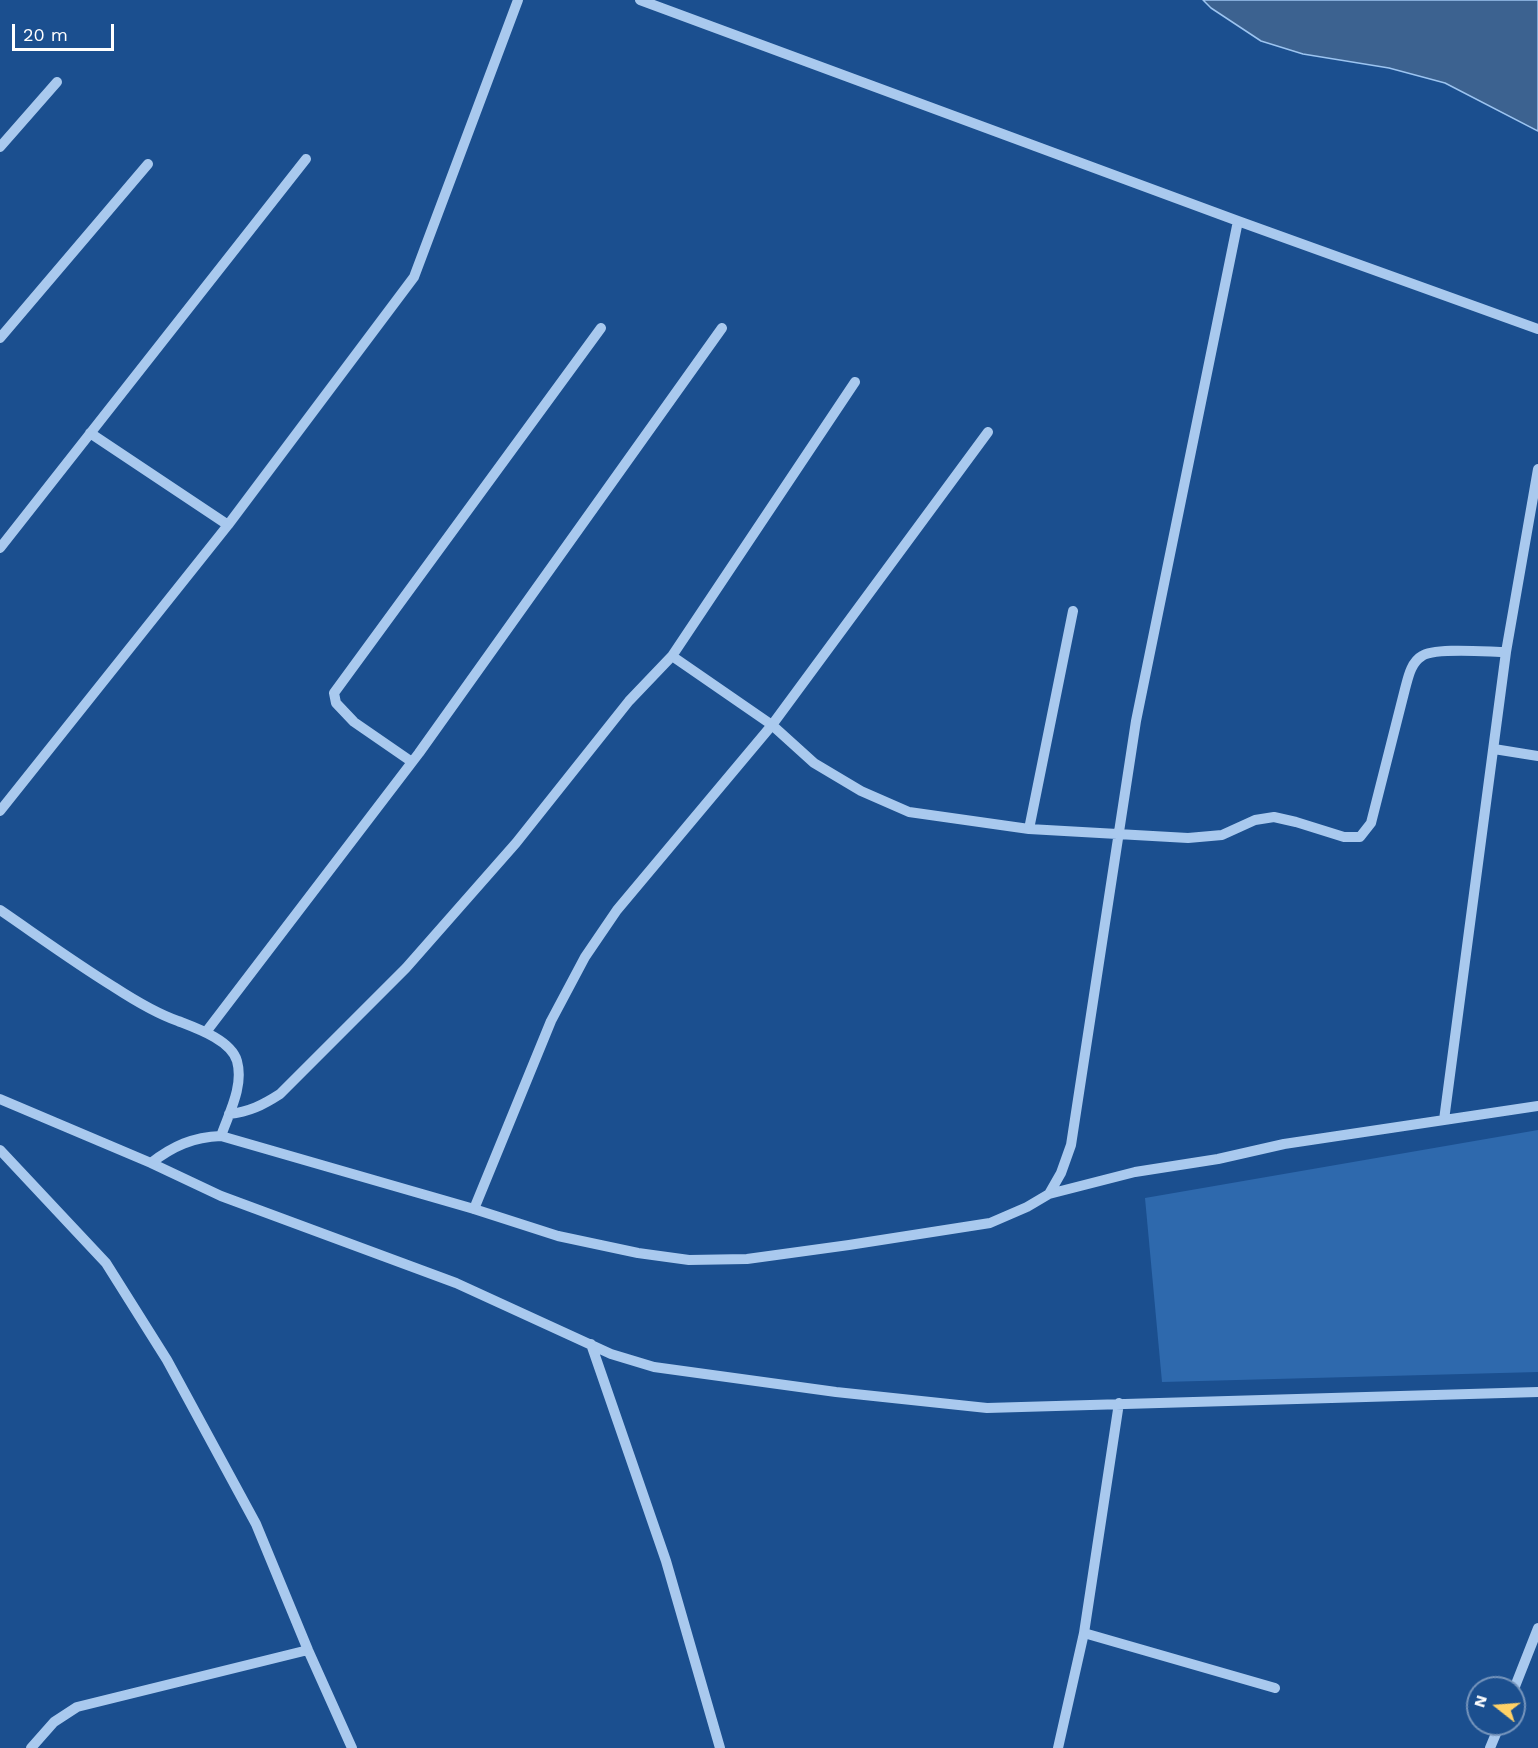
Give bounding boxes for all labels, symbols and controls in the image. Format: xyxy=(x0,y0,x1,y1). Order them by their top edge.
scale bar xyxy=(15,12,117,50)
text: 20 m xyxy=(23,24,68,45)
north arrow xyxy=(1466,1676,1526,1736)
text: N xyxy=(1469,1693,1491,1710)

